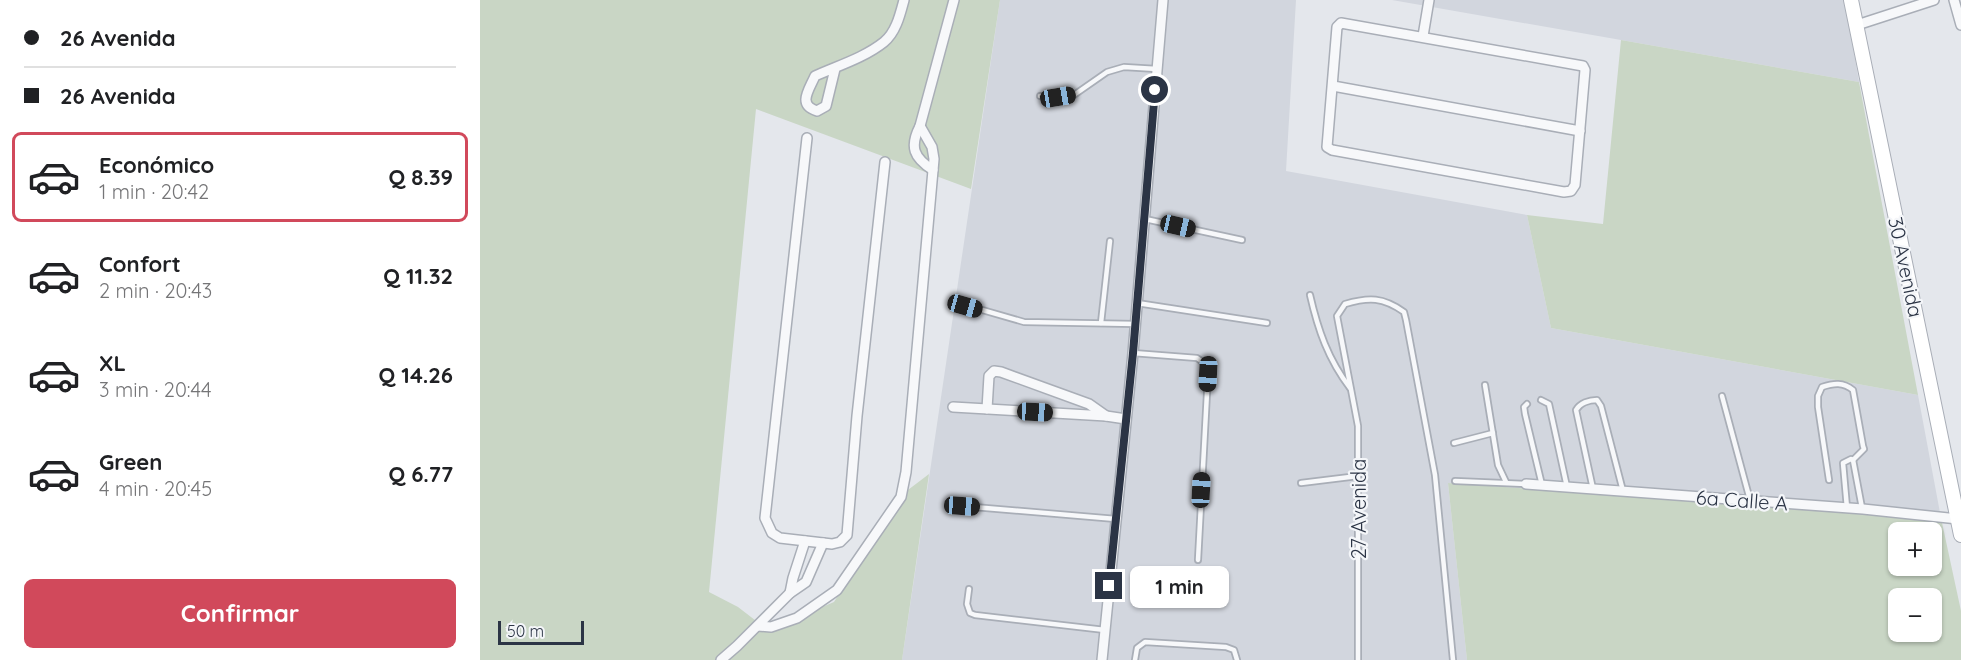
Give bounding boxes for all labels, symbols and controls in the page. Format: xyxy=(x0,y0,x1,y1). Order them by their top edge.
text: 26 Avenida xyxy=(60,24,175,52)
route start xyxy=(1141,76,1168,103)
text: 26 Avenida xyxy=(60,82,175,110)
car xyxy=(1039,85,1077,109)
icon: car xyxy=(27,150,81,204)
text: Económico xyxy=(99,151,214,179)
text: Q 8.39 xyxy=(388,163,453,191)
text: 1 min · 20:42 xyxy=(99,179,209,204)
car xyxy=(1158,213,1198,239)
street label: 30 Avenida xyxy=(1883,214,1929,320)
icon: car xyxy=(27,249,81,303)
text: Confort xyxy=(99,250,181,278)
text: Q 11.32 xyxy=(383,262,453,290)
text: 2 min · 20:43 xyxy=(99,278,212,303)
car xyxy=(945,292,985,320)
icon: car xyxy=(27,348,81,402)
text: XL xyxy=(99,349,126,377)
car xyxy=(1198,356,1218,392)
text: Q 14.26 xyxy=(379,361,453,389)
text: 3 min · 20:44 xyxy=(99,377,212,402)
car xyxy=(1017,402,1053,422)
icon: car xyxy=(27,447,81,501)
text: Green xyxy=(99,448,162,476)
street label: 27 Avenida xyxy=(1346,459,1371,559)
text: Q 6.77 xyxy=(388,460,453,488)
car xyxy=(1191,472,1211,508)
text: 4 min · 20:45 xyxy=(99,476,212,501)
street label: 6a Calle A xyxy=(1695,484,1789,516)
car xyxy=(943,496,981,516)
map controls xyxy=(1888,522,1942,642)
button: + xyxy=(1888,522,1942,576)
callout: 1 min xyxy=(1130,565,1229,607)
route end xyxy=(1095,572,1122,599)
text: 1 min xyxy=(1155,574,1204,599)
button: Confirmar xyxy=(24,579,456,648)
button: − xyxy=(1888,588,1942,642)
scale bar xyxy=(498,618,584,646)
text: 50 m xyxy=(507,621,544,641)

